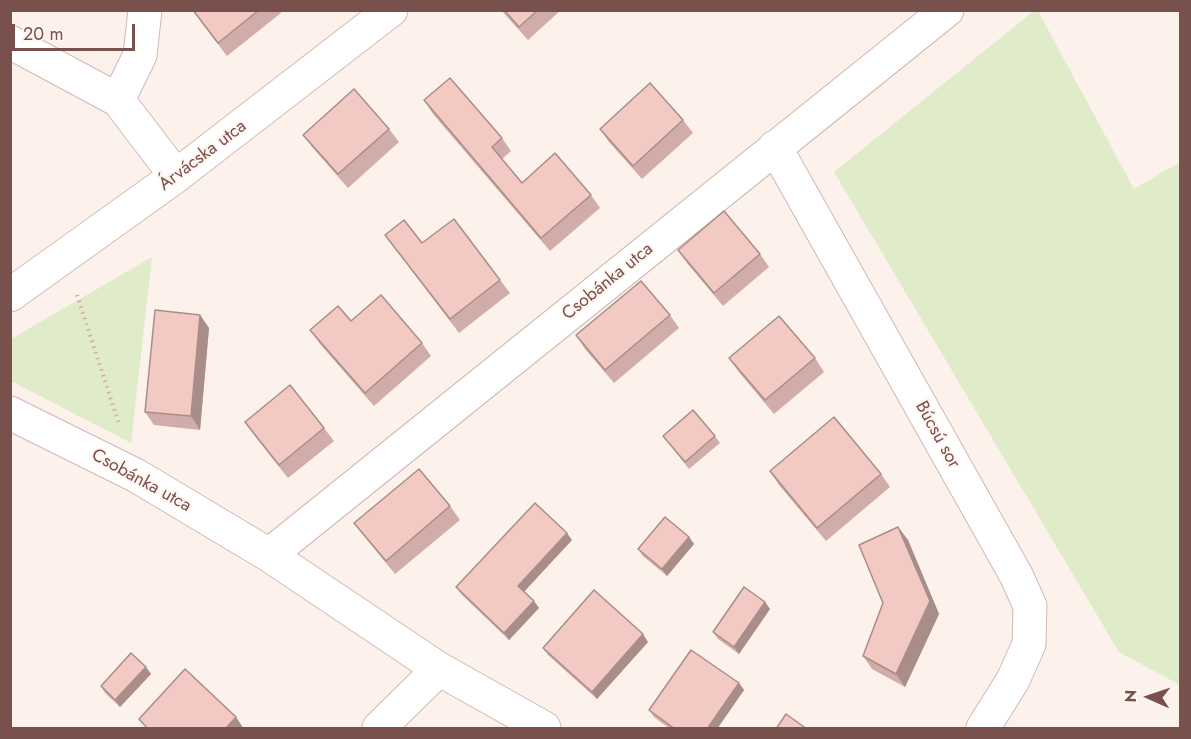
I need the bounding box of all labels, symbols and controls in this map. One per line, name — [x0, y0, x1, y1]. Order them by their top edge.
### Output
scale bar — [15, 12, 138, 50]
text: 20 m — [23, 21, 63, 47]
street label: Árvácska utca — [155, 116, 251, 196]
street label: Csobánka utca — [558, 239, 658, 325]
street label: Búcsú sor — [910, 398, 964, 472]
street label: Csobánka utca — [87, 445, 195, 517]
north arrow — [1119, 667, 1179, 727]
text: N — [1119, 689, 1142, 703]

